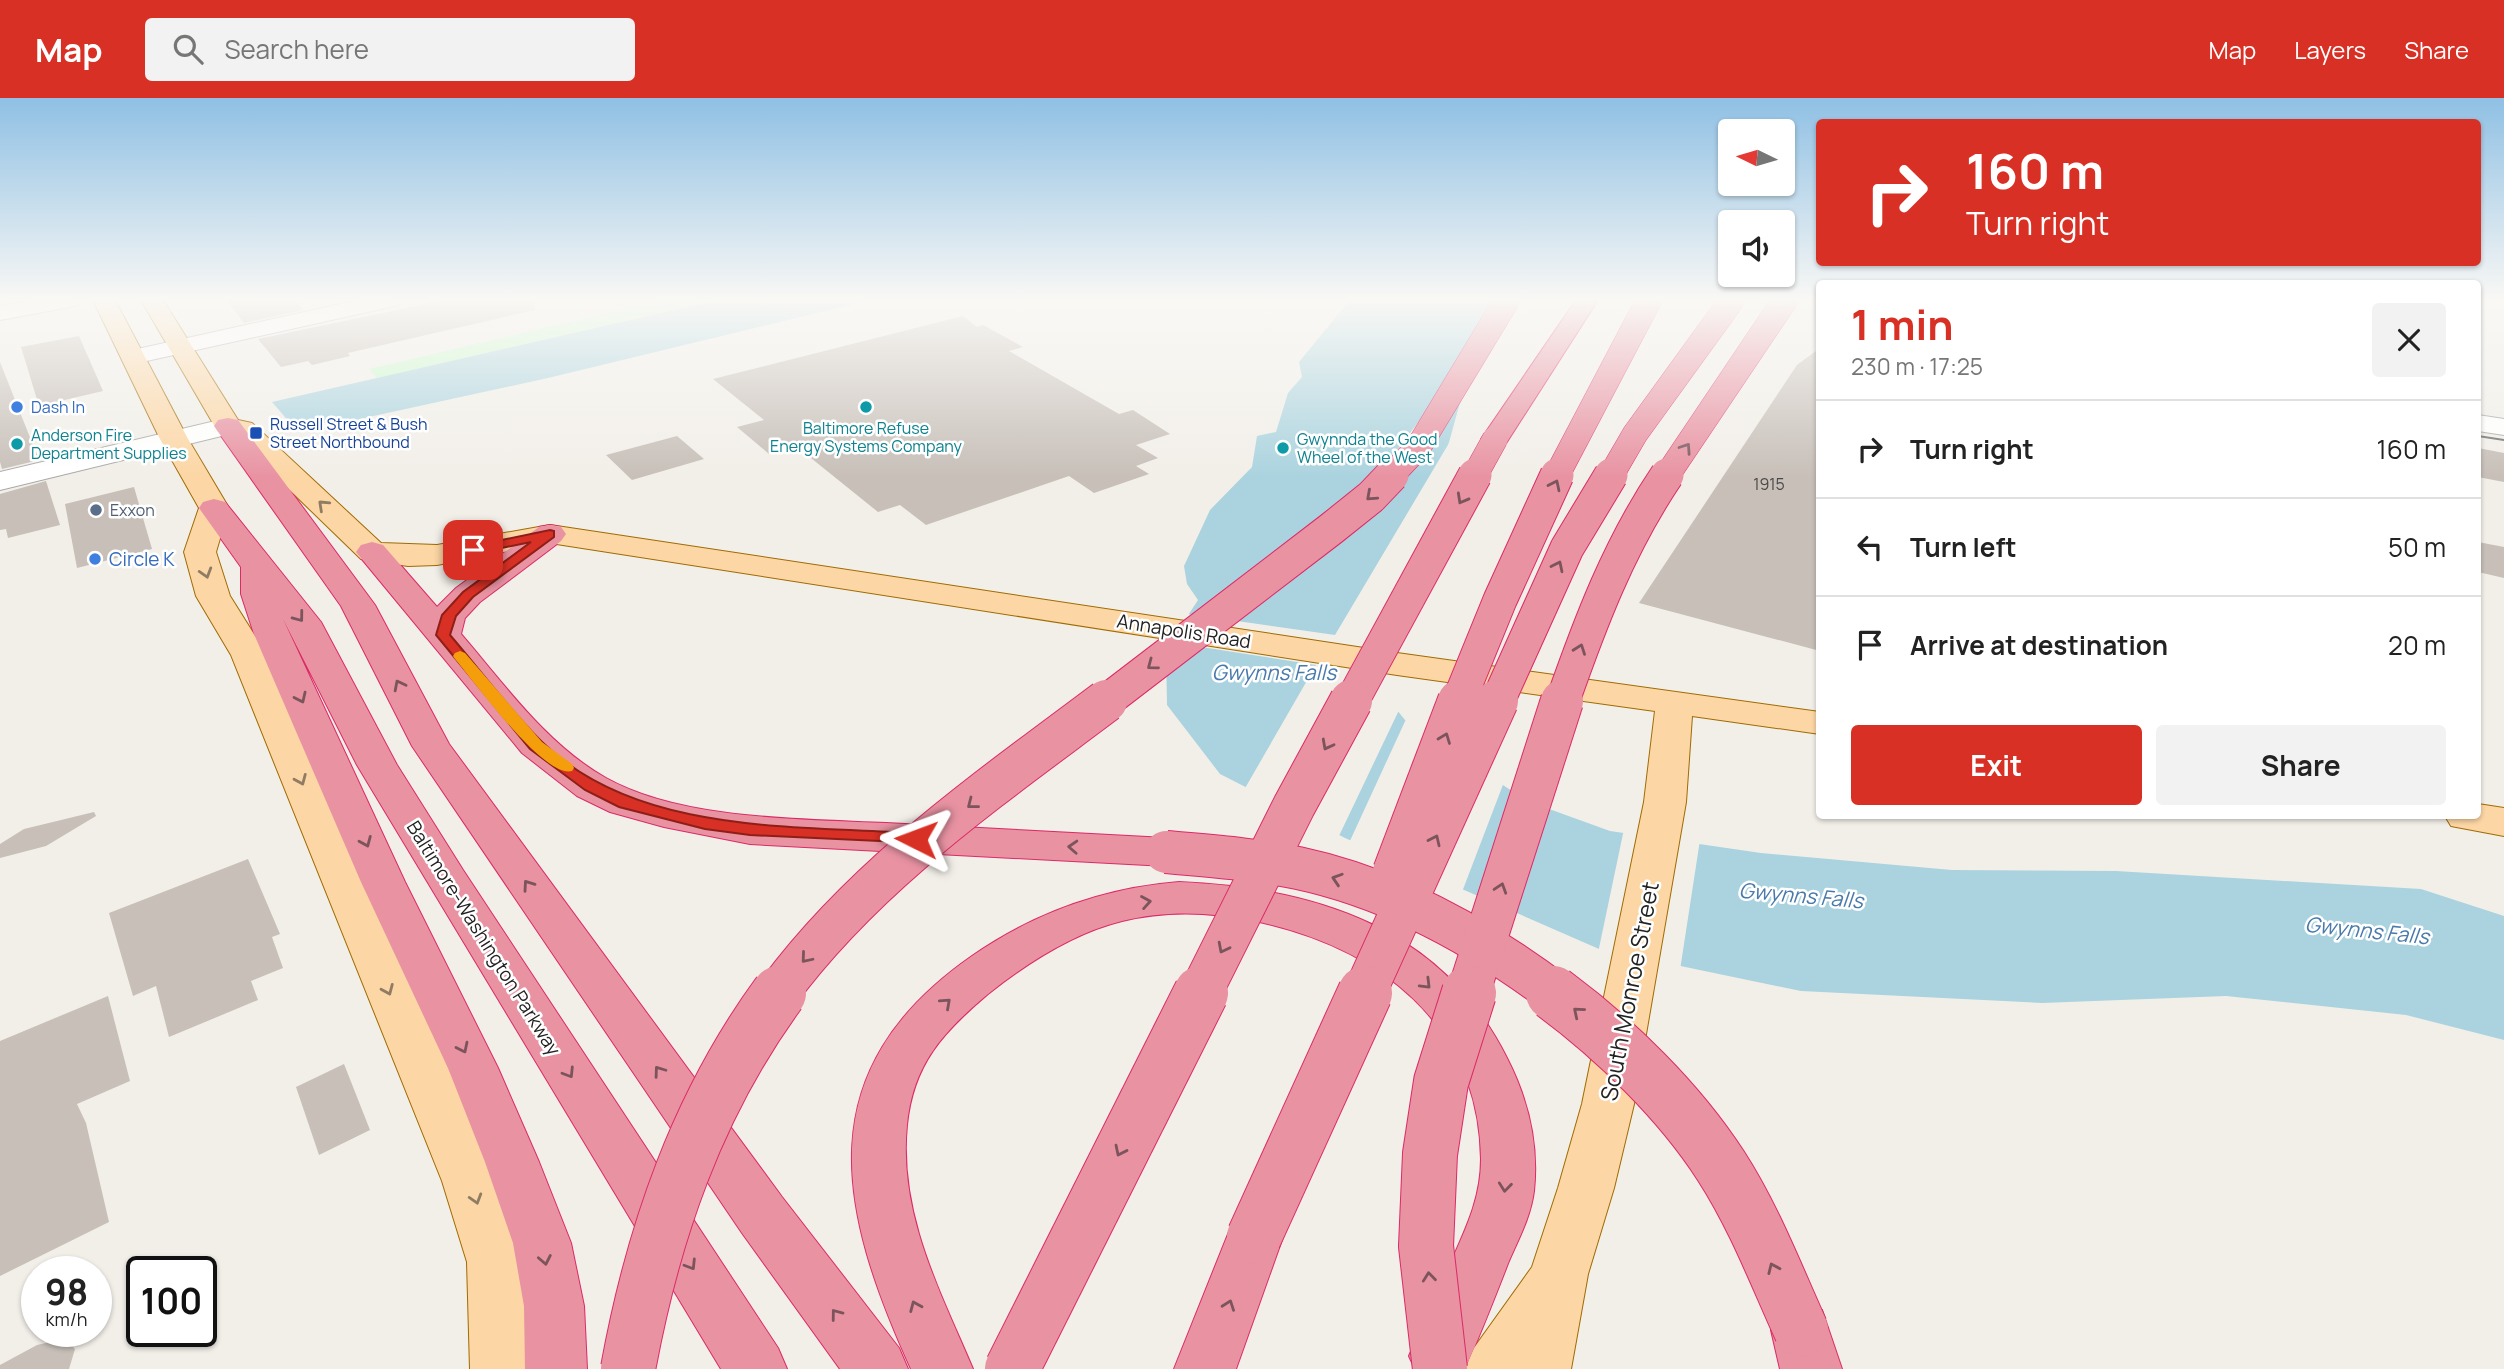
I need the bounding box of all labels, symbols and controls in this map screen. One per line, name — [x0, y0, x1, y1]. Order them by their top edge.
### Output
search box — [145, 18, 635, 81]
text: Map — [35, 27, 103, 72]
icon: search — [169, 30, 207, 68]
text: Search here — [225, 31, 369, 67]
text: Map — [2209, 33, 2256, 66]
text: Layers — [2294, 33, 2366, 66]
text: Share — [2404, 33, 2469, 66]
north arrow — [1718, 119, 1796, 196]
map controls — [1718, 119, 1795, 287]
text: 160 m — [1966, 137, 2104, 204]
icon: right — [1851, 147, 1942, 238]
text: Turn right — [1966, 201, 2109, 245]
button: sound — [1718, 210, 1795, 287]
text: 1 min — [1851, 295, 1954, 353]
button: close — [2372, 303, 2446, 377]
text: 230 m · 17:25 — [1851, 350, 1983, 382]
place label: Dash In — [31, 396, 85, 418]
marker: Dash In — [9, 399, 25, 415]
marker: Baltimore Refuse Energy Systems Company — [858, 399, 874, 415]
place label: Russell Street & Bush Street Northbound — [270, 413, 427, 453]
place label: Baltimore Refuse Energy Systems Company — [770, 417, 962, 457]
place label: Anderson Fire Department Supplies — [31, 424, 187, 464]
marker: Russell Street & Bush Street Northbound — [248, 425, 264, 441]
place label: Gwynnda the Good Wheel of the West — [1297, 428, 1438, 468]
icon: right — [1851, 430, 1889, 468]
text: Turn right — [1910, 431, 2034, 467]
text: 160 m — [2377, 431, 2446, 467]
marker: Anderson Fire Department Supplies — [9, 436, 25, 452]
marker: Gwynnda the Good Wheel of the West — [1275, 440, 1291, 456]
one-way arrow — [1677, 443, 1690, 456]
house number: 1915 — [1753, 473, 1785, 495]
one-way arrow — [1546, 480, 1560, 492]
one-way arrow — [1366, 488, 1379, 500]
one-way arrow — [1457, 491, 1470, 504]
place label: Exxon — [110, 499, 155, 521]
one-way arrow — [318, 501, 331, 514]
marker: Exxon — [88, 502, 104, 518]
pin — [443, 520, 503, 580]
icon: left — [1851, 528, 1889, 566]
text: Turn left — [1910, 529, 2017, 565]
text: 50 m — [2388, 529, 2446, 565]
icon: arrive — [454, 531, 492, 569]
place label: Circle K — [109, 546, 175, 572]
marker: Circle K — [87, 551, 103, 567]
one-way arrow — [1550, 561, 1564, 573]
one-way arrow — [198, 567, 213, 579]
street label: Annapolis Road — [1115, 608, 1253, 654]
one-way arrow — [291, 609, 304, 622]
icon: arrive — [1851, 626, 1889, 664]
text: Arrive at destination — [1910, 627, 2168, 663]
text: 20 m — [2388, 627, 2446, 663]
one-way arrow — [1572, 643, 1586, 655]
one-way arrow — [1148, 656, 1160, 669]
water label: Gwynns Falls — [1212, 658, 1338, 686]
one-way arrow — [394, 680, 408, 692]
one-way arrow — [293, 691, 307, 703]
button: Exit — [1851, 725, 2142, 805]
button: Share — [2156, 725, 2446, 805]
one-way arrow — [1437, 733, 1451, 745]
one-way arrow — [1322, 738, 1335, 751]
one-way arrow — [292, 773, 306, 785]
one-way arrow — [967, 795, 980, 808]
position arrow — [879, 802, 953, 876]
street label: Baltimore-Washington Parkway — [401, 816, 567, 1060]
one-way arrow — [358, 835, 372, 848]
one-way arrow — [1426, 835, 1440, 847]
one-way arrow — [1067, 840, 1078, 855]
one-way arrow — [1331, 873, 1343, 888]
water label: Gwynns Falls — [1738, 876, 1866, 915]
street label: South Monroe Street — [1592, 879, 1666, 1103]
one-way arrow — [524, 880, 536, 893]
one-way arrow — [1493, 882, 1507, 895]
one-way arrow — [1140, 895, 1152, 910]
water label: Gwynns Falls — [2304, 910, 2432, 951]
one-way arrow — [1217, 941, 1231, 953]
one-way arrow — [802, 950, 814, 963]
one-way arrow — [1417, 975, 1430, 988]
one-way arrow — [379, 983, 393, 995]
one-way arrow — [938, 999, 951, 1011]
one-way arrow — [1573, 1008, 1586, 1020]
one-way arrow — [455, 1041, 469, 1053]
one-way arrow — [561, 1065, 574, 1078]
one-way arrow — [655, 1066, 668, 1079]
one-way arrow — [1115, 1144, 1129, 1156]
one-way arrow — [1498, 1182, 1513, 1193]
one-way arrow — [468, 1193, 482, 1205]
one-way arrow — [537, 1254, 552, 1266]
speed limit sign: 100 — [126, 1256, 217, 1347]
one-way arrow — [683, 1257, 696, 1270]
one-way arrow — [1767, 1263, 1781, 1275]
text: 98 — [45, 1268, 88, 1316]
one-way arrow — [1422, 1271, 1437, 1282]
one-way arrow — [1220, 1299, 1234, 1311]
one-way arrow — [909, 1301, 923, 1314]
text: km/h — [46, 1307, 87, 1331]
one-way arrow — [832, 1309, 845, 1322]

